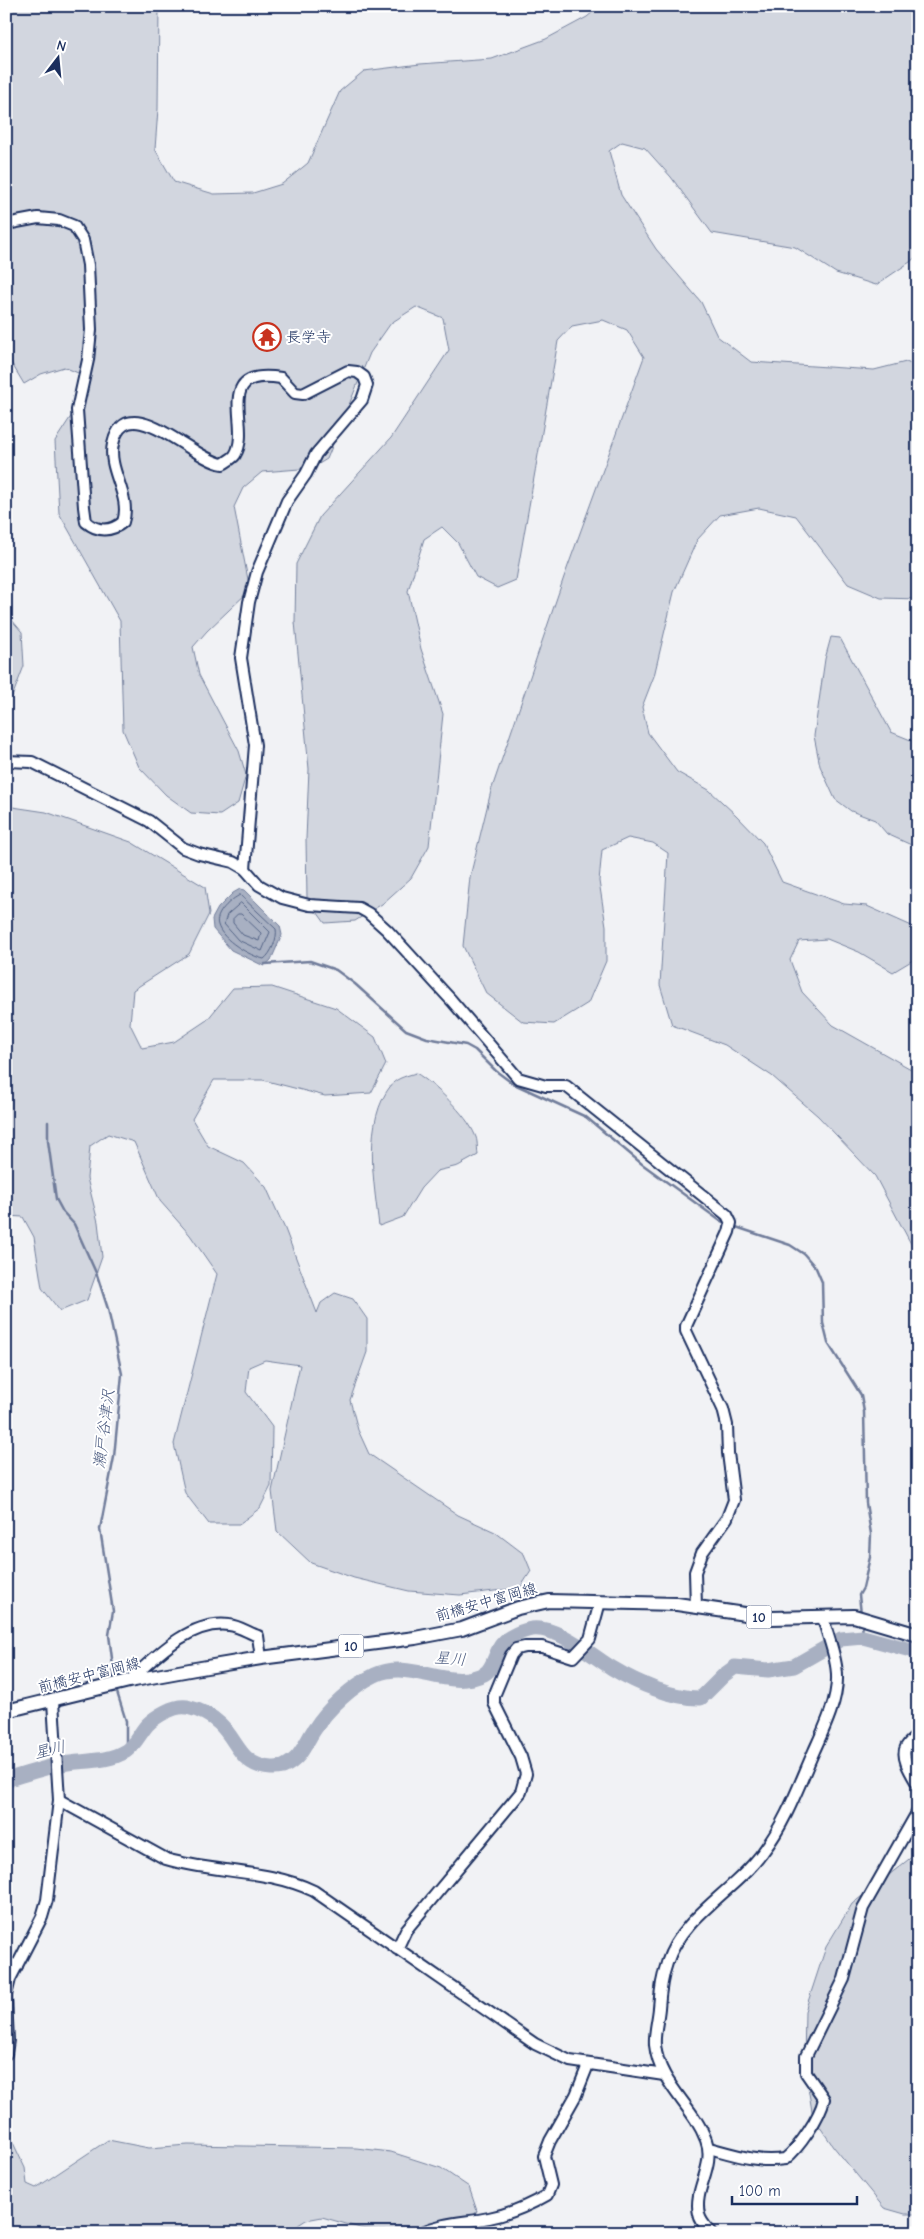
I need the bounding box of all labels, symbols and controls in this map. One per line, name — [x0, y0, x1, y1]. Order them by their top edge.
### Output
north arrow — [32, 32, 82, 82]
text: N — [55, 37, 68, 55]
temple icon: 長学寺 — [252, 322, 282, 352]
place label: 長学寺 — [286, 328, 331, 346]
water label: 瀬戸谷津沢 — [90, 1387, 118, 1470]
street label: 前橋安中富岡線 — [433, 1579, 539, 1625]
road number: 10 — [746, 1605, 772, 1628]
road number: 10 — [338, 1634, 364, 1658]
water label: 星川 — [433, 1649, 467, 1669]
street label: 前橋安中富岡線 — [36, 1654, 142, 1696]
water label: 星川 — [32, 1738, 68, 1762]
scale bar — [732, 2174, 856, 2206]
text: 100 m — [739, 2182, 781, 2200]

